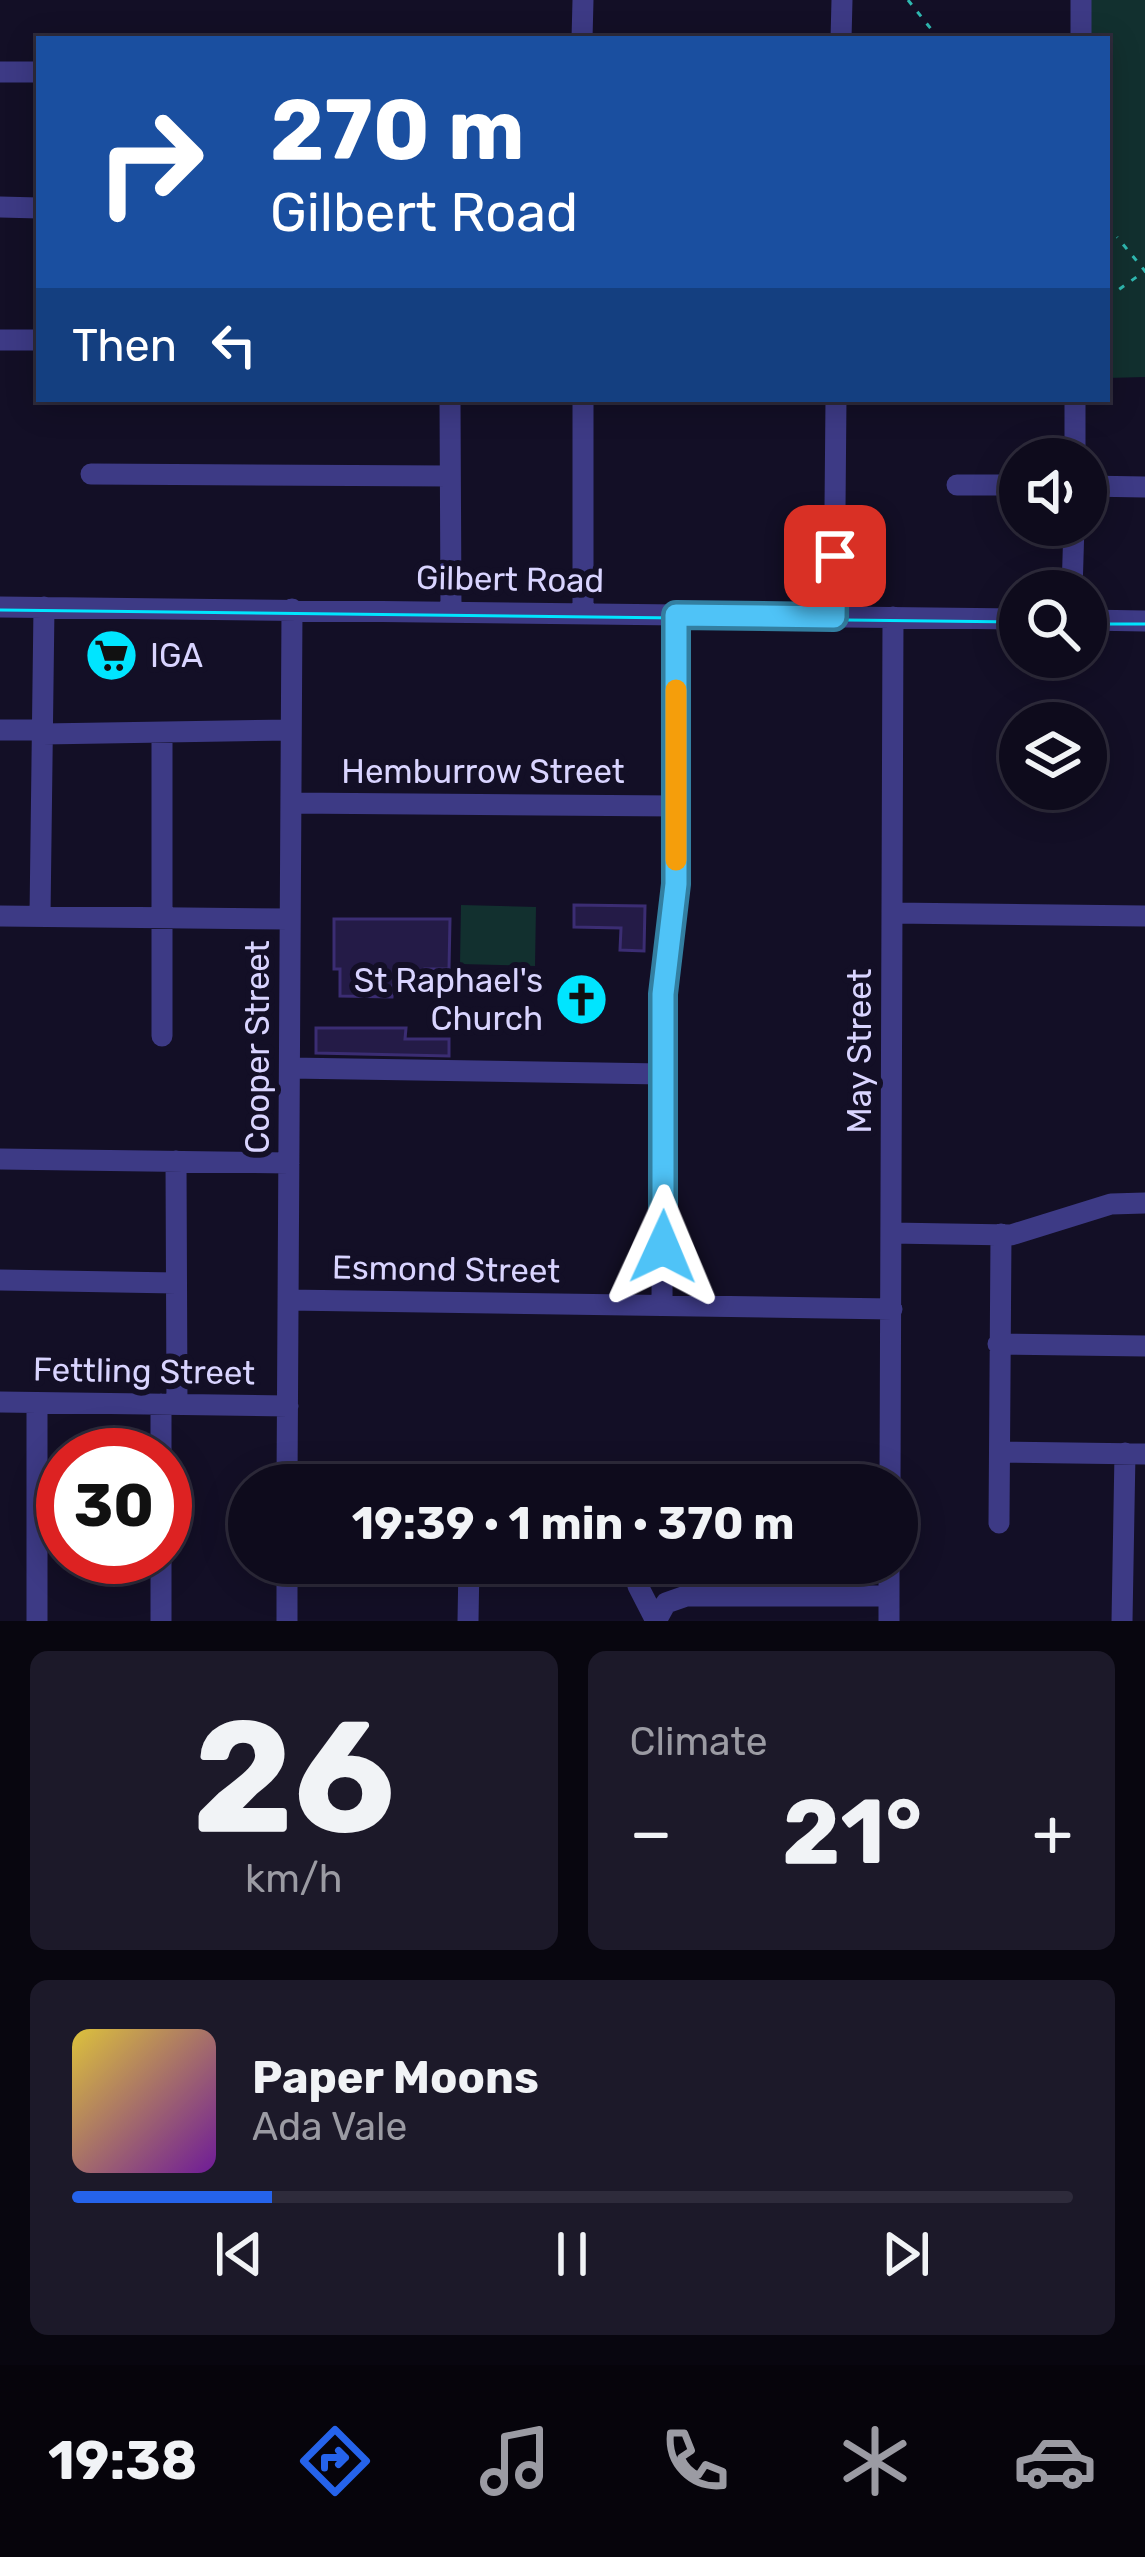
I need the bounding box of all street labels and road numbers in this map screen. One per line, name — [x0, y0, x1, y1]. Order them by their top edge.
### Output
street label: Gilbert Road — [416, 558, 604, 600]
street label: Hemburrow Street — [341, 752, 625, 791]
street label: Cooper Street — [238, 940, 277, 1154]
street label: May Street — [840, 968, 879, 1133]
street label: Esmond Street — [332, 1248, 561, 1290]
street label: Fettling Street — [33, 1350, 256, 1392]

